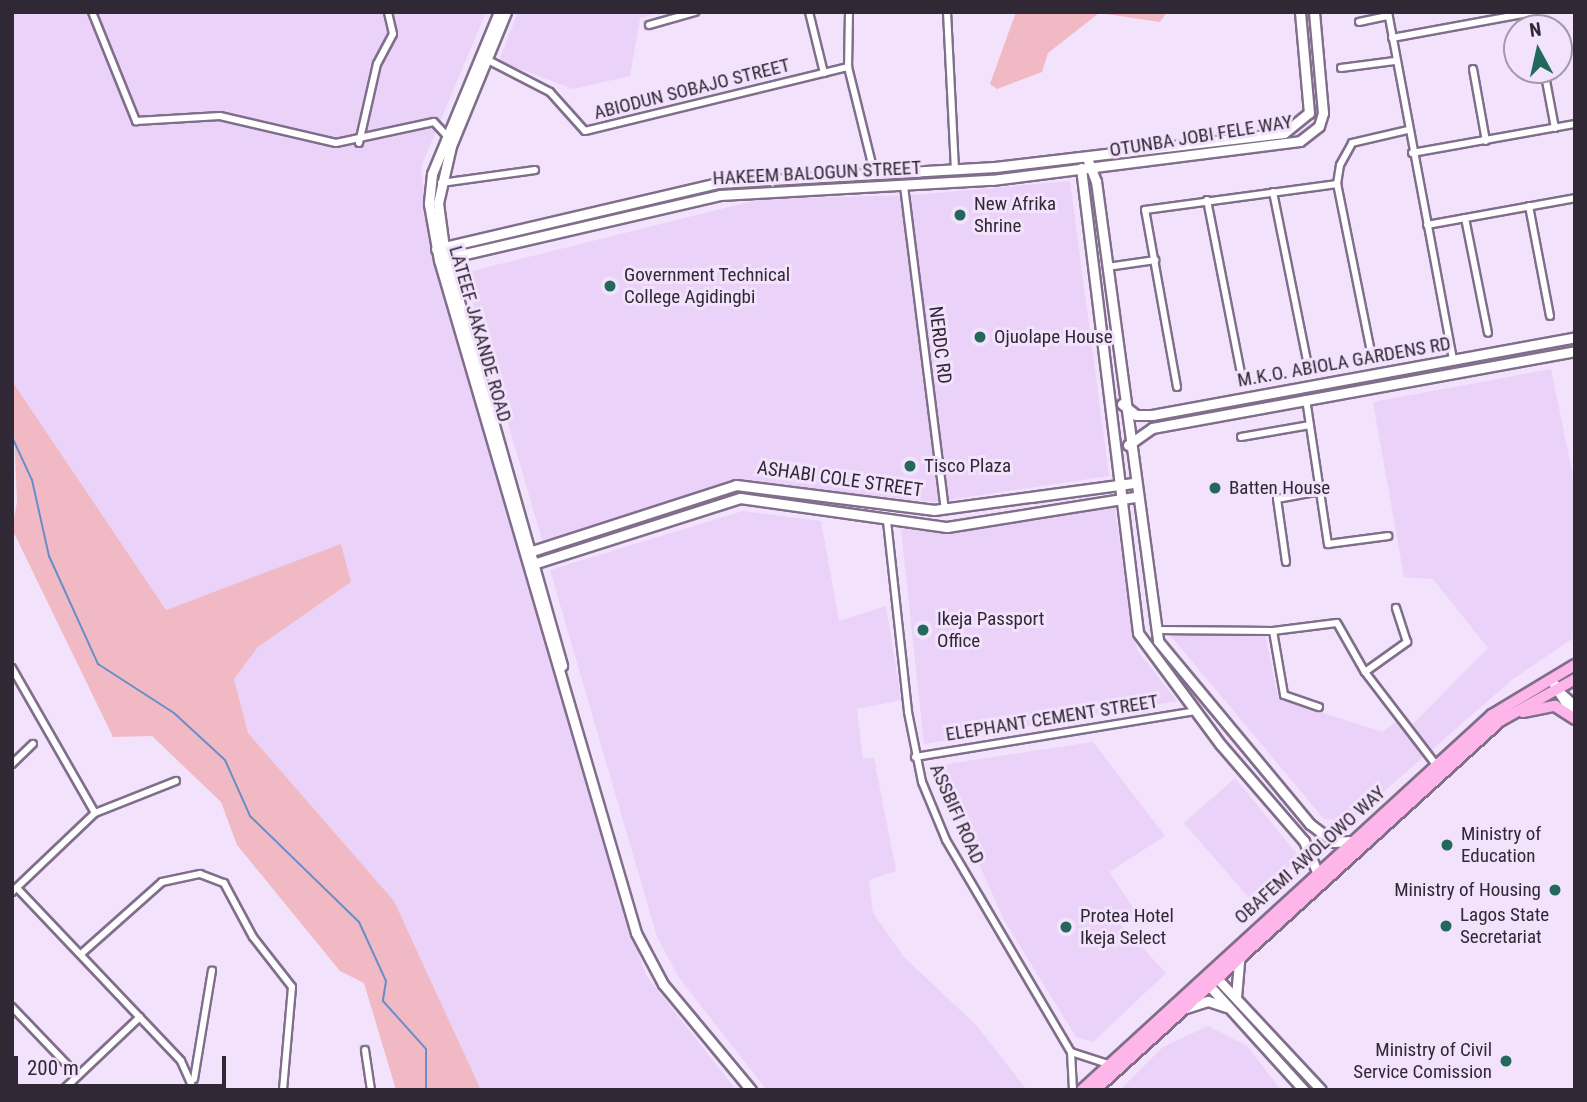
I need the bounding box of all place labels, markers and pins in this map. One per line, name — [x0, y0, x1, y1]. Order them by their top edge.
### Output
place label: New Afrika Shrine — [974, 193, 1056, 237]
marker: New Afrika Shrine — [952, 207, 968, 223]
place label: Government Technical College Agidingbi — [624, 264, 791, 308]
marker: Government Technical College Agidingbi — [602, 278, 618, 294]
place label: Ojuolape House — [994, 326, 1113, 348]
marker: Ojuolape House — [972, 329, 988, 345]
place label: Tisco Plaza — [924, 455, 1011, 477]
marker: Tisco Plaza — [902, 458, 918, 474]
place label: Batten House — [1229, 477, 1330, 499]
marker: Batten House — [1207, 480, 1223, 496]
place label: Ikeja Passport Office — [937, 608, 1044, 652]
marker: Ikeja Passport Office — [915, 622, 931, 638]
place label: Ministry of Education — [1461, 823, 1541, 867]
marker: Ministry of Education — [1439, 837, 1455, 853]
place label: Ministry of Housing — [1394, 879, 1541, 901]
marker: Ministry of Housing — [1547, 882, 1563, 898]
place label: Lagos State Secretariat — [1460, 904, 1549, 948]
place label: Protea Hotel Ikeja Select — [1080, 905, 1174, 949]
marker: Lagos State Secretariat — [1438, 918, 1454, 934]
marker: Protea Hotel Ikeja Select — [1058, 919, 1074, 935]
place label: Ministry of Civil Service Comission — [1353, 1039, 1492, 1083]
marker: Ministry of Civil Service Comission — [1498, 1053, 1514, 1069]

